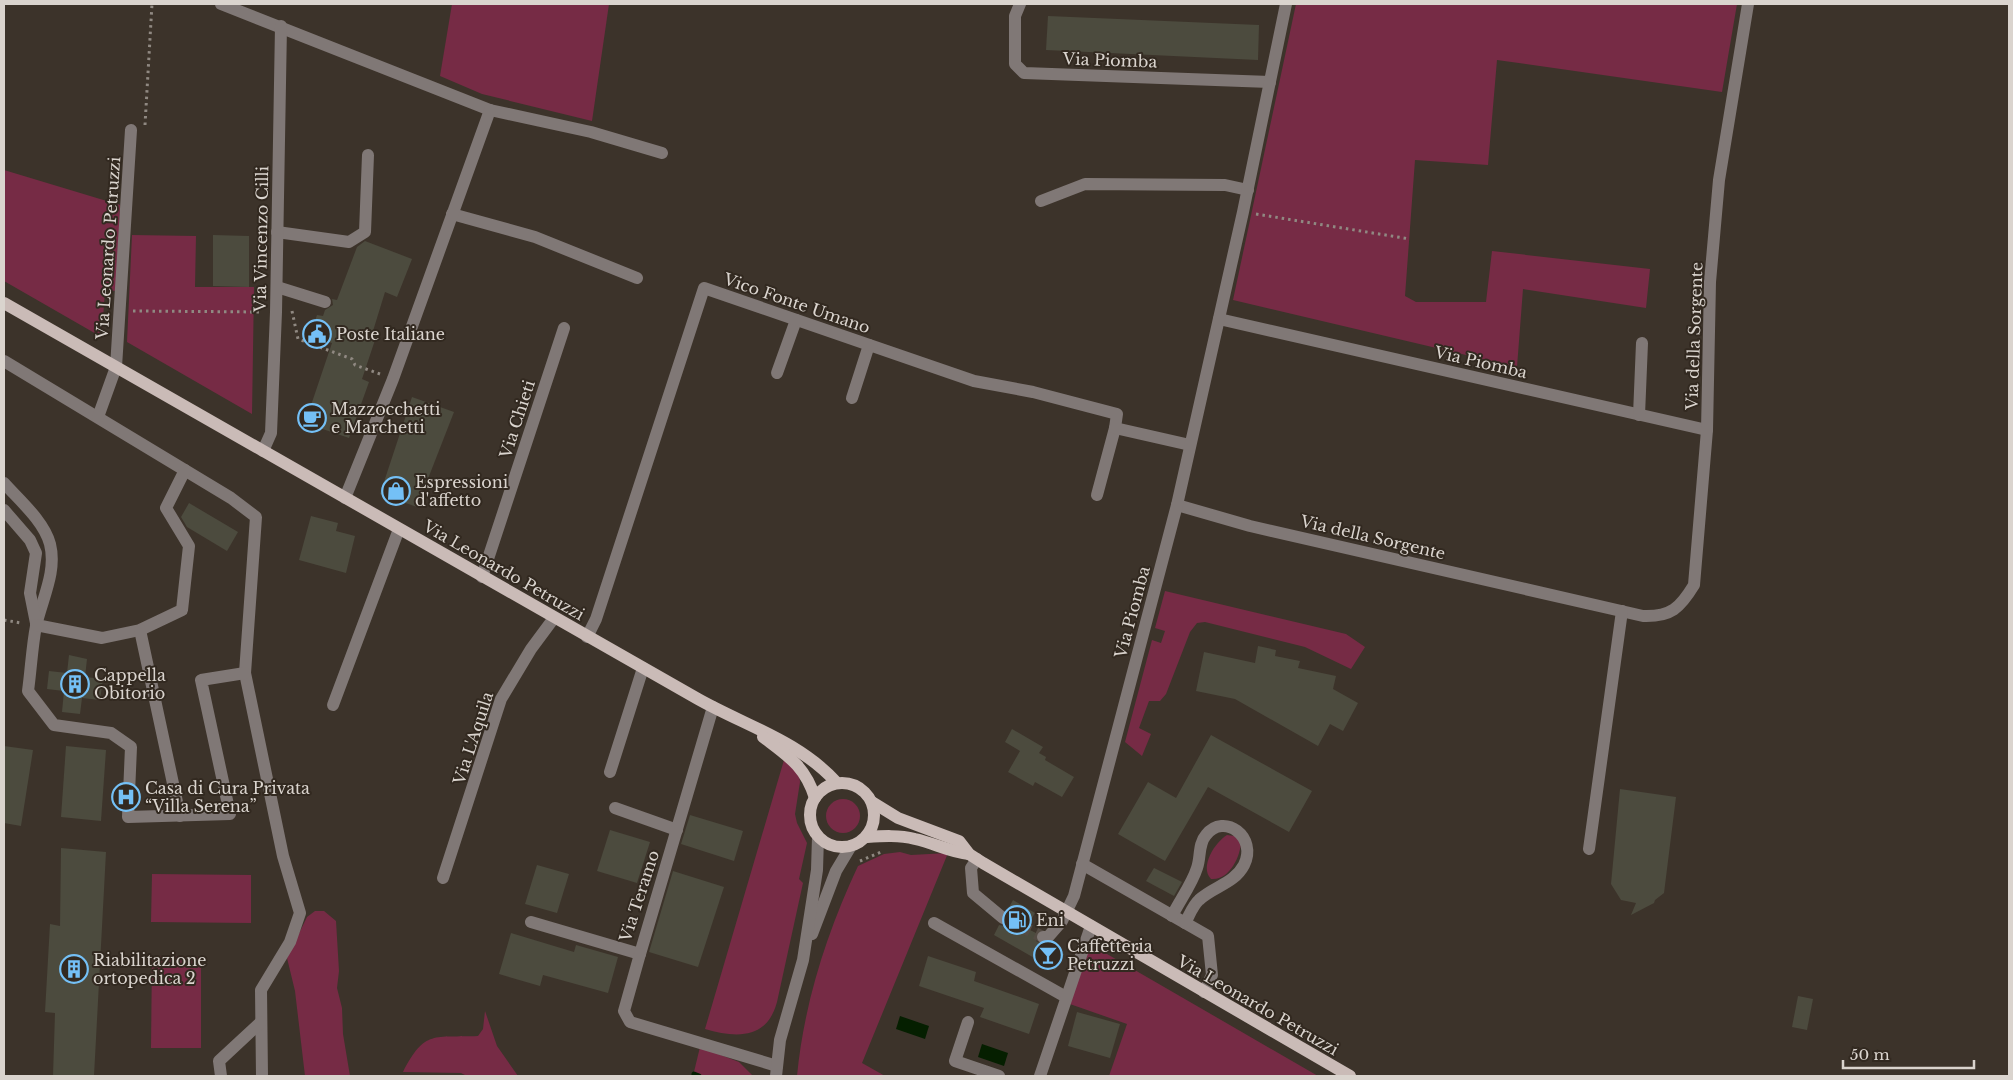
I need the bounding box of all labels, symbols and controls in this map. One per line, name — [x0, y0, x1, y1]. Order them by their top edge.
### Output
street label: Via Piomba — [1061, 48, 1158, 72]
street label: Via Leonardo Petruzzi — [92, 155, 124, 341]
street label: Via Vincenzo Cilli — [250, 165, 272, 313]
street label: Via della Sorgente — [1681, 262, 1707, 411]
street label: Vico Fonte Umano — [720, 268, 873, 337]
public building icon: Poste Italiane — [302, 319, 332, 349]
place label: Poste Italiane — [336, 324, 445, 344]
street label: Via Piomba — [1432, 341, 1529, 382]
street label: Via Chieti — [495, 377, 539, 462]
place label: Mazzocchetti e Marchetti — [331, 399, 441, 437]
cafe icon: Mazzocchetti e Marchetti — [297, 403, 327, 433]
place label: Espressioni d'affetto — [415, 472, 509, 510]
shop icon: Espressioni d'affetto — [381, 476, 411, 506]
street label: Via della Sorgente — [1298, 510, 1447, 563]
street label: Via Leonardo Petruzzi — [419, 515, 589, 625]
street label: Via Piomba — [1110, 564, 1154, 661]
place label: Cappella Obitorio — [94, 665, 166, 703]
building icon: Cappella Obitorio — [60, 669, 90, 699]
street label: Via L'Aquila — [448, 689, 497, 788]
place label: Casa di Cura Privata “Villa Serena” — [145, 778, 310, 816]
hospital icon: Casa di Cura Privata “Villa Serena” — [111, 782, 141, 812]
street label: Via Teramo — [614, 848, 663, 945]
fuel station icon: Eni — [1002, 905, 1032, 935]
place label: Eni — [1036, 910, 1065, 930]
place label: Caffetteria Petruzzi — [1067, 936, 1153, 974]
bar icon: Caffetteria Petruzzi — [1033, 940, 1063, 970]
place label: Riabilitazione ortopedica 2 — [93, 950, 206, 988]
street label: Via Leonardo Petruzzi — [1173, 950, 1343, 1060]
building icon: Riabilitazione ortopedica 2 — [59, 954, 89, 984]
scale bar — [1843, 1038, 1974, 1070]
text: 50 m — [1850, 1045, 1890, 1064]

